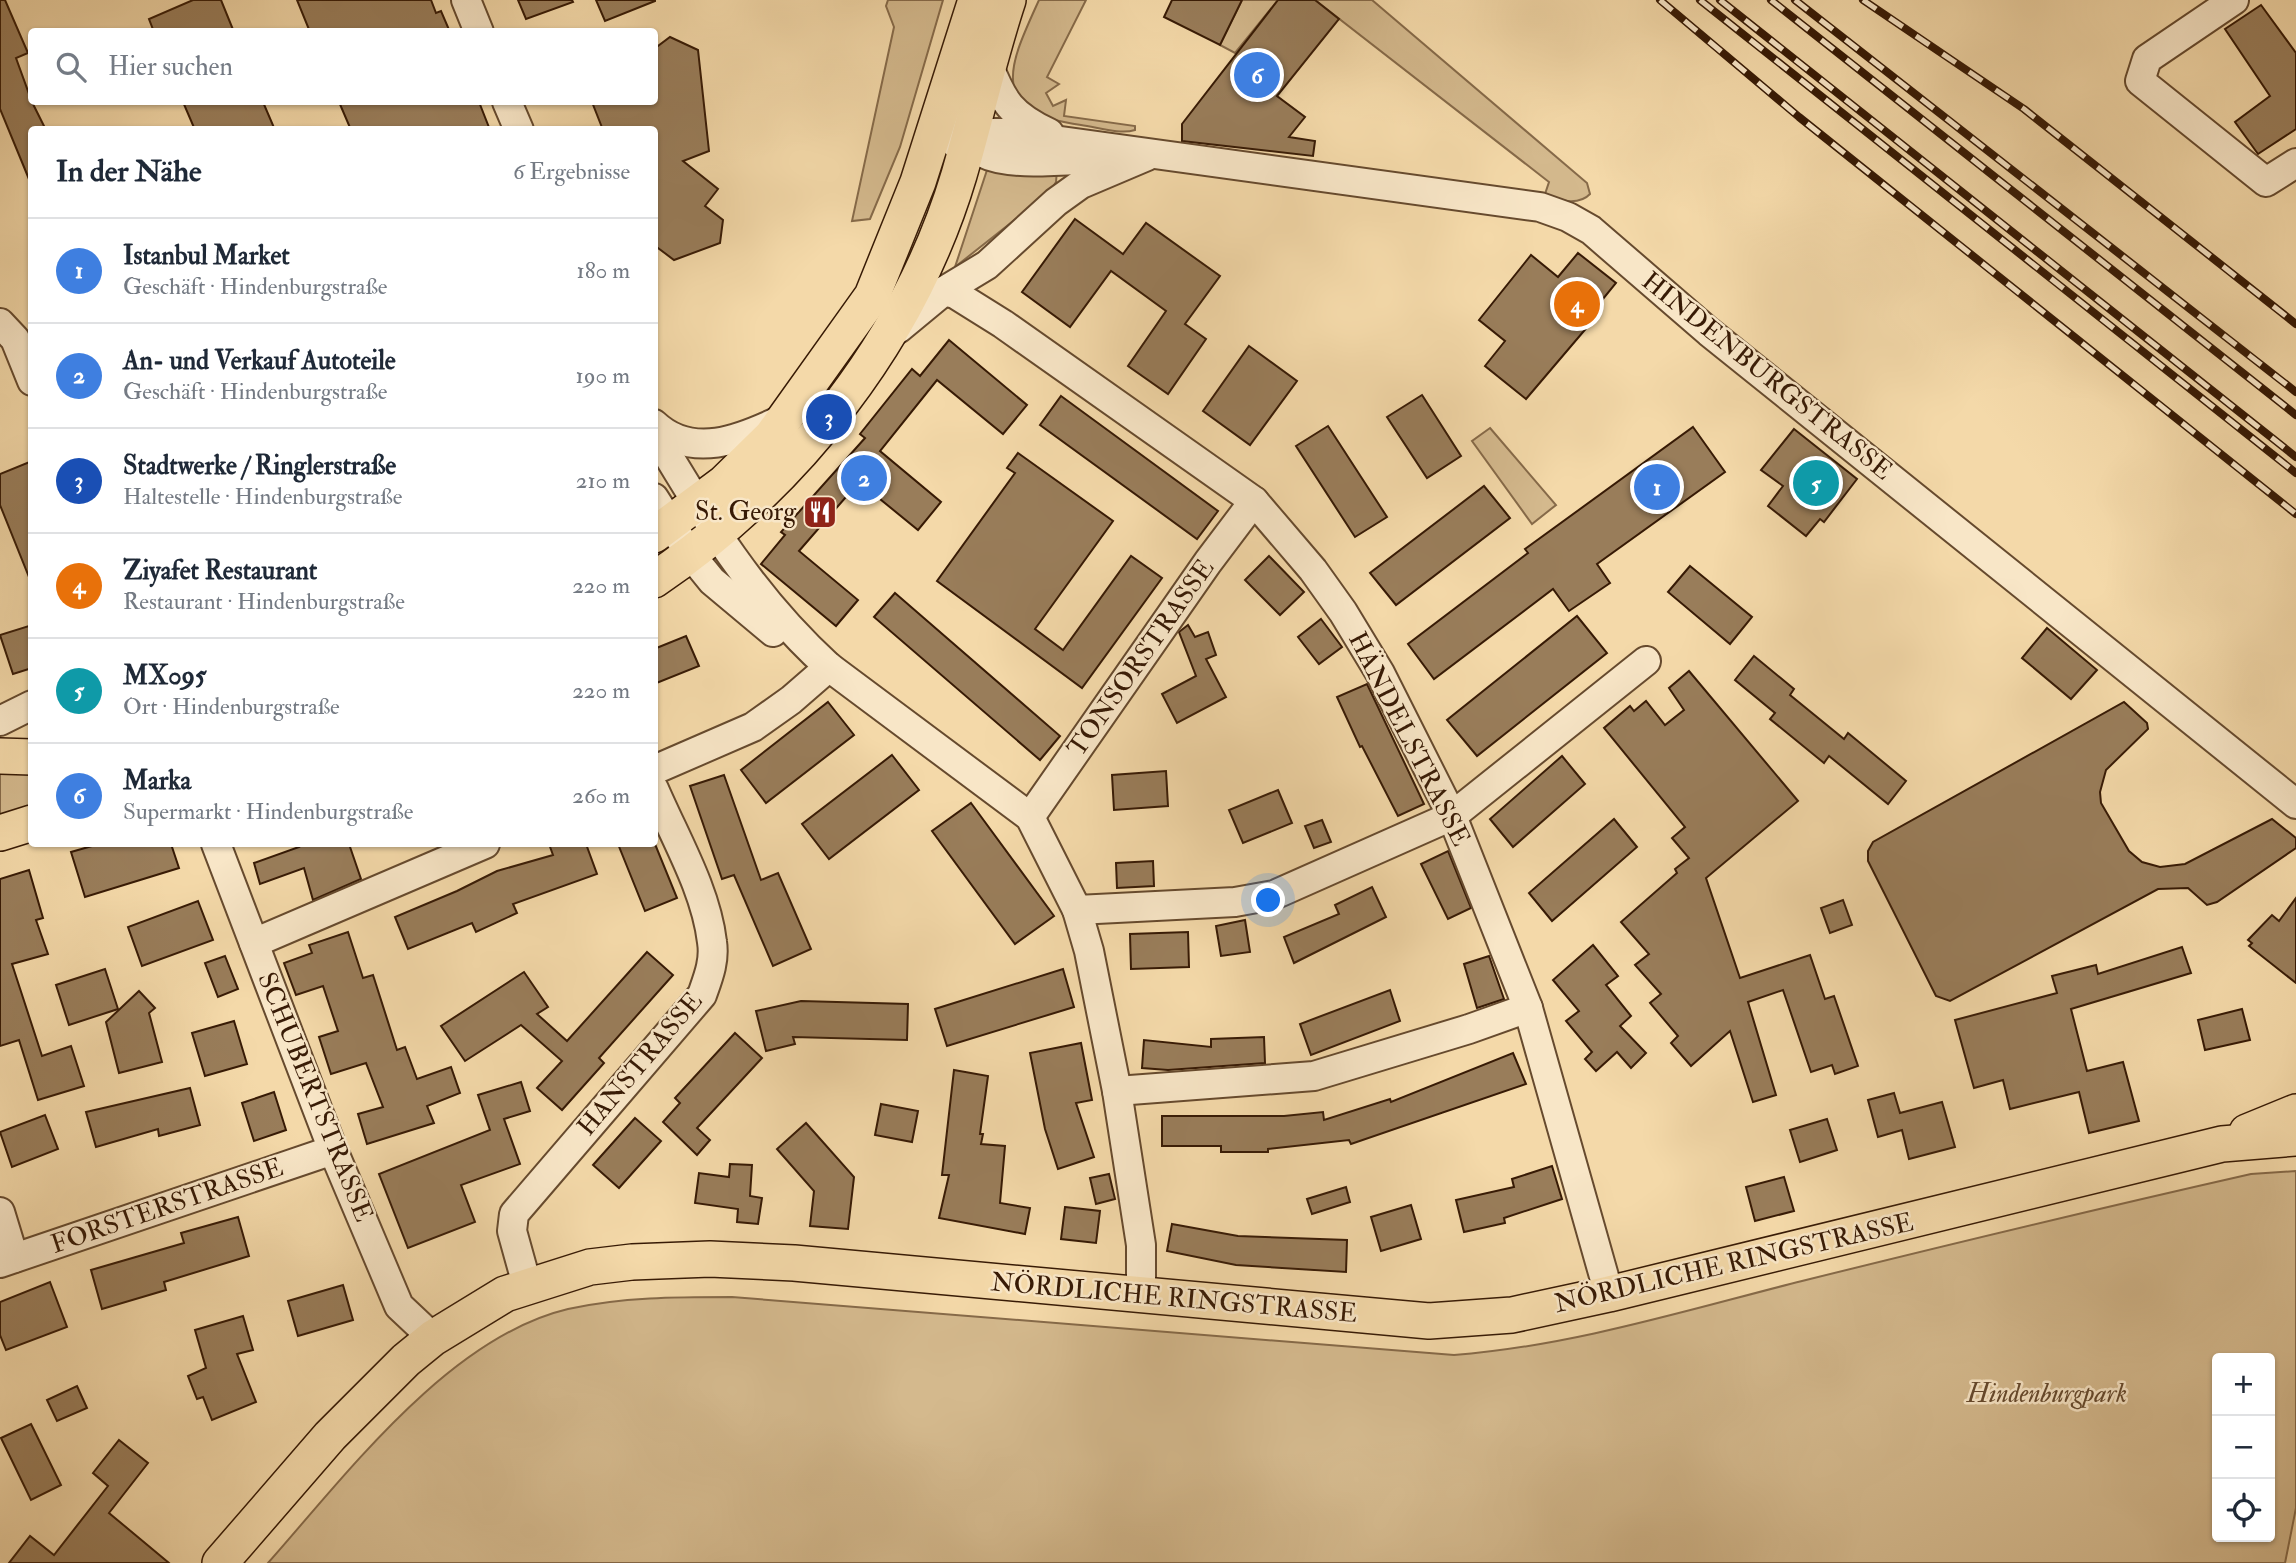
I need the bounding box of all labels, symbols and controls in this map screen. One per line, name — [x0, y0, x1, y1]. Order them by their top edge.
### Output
search box — [28, 28, 658, 105]
icon: search — [52, 48, 90, 86]
pin: 6 — [1234, 49, 1280, 101]
text: Hier suchen — [108, 51, 233, 83]
text: In der Nähe — [56, 153, 201, 190]
text: 6 Ergebnisse — [513, 157, 630, 186]
text: Istanbul Market — [123, 240, 290, 272]
text: 1 — [75, 256, 83, 285]
text: 180 m — [577, 256, 630, 285]
street label: HINDENBURGSTRASSE — [1635, 265, 1899, 487]
text: Geschäft · Hindenburgstraße — [123, 272, 387, 301]
pin: 4 — [1554, 278, 1600, 330]
text: An- und Verkauf Autoteile — [123, 345, 396, 377]
text: 2 — [73, 361, 85, 390]
text: 190 m — [576, 361, 630, 390]
text: Geschäft · Hindenburgstraße — [123, 377, 387, 406]
pin: 3 — [806, 391, 852, 443]
text: Stadtwerke / Ringlerstraße — [123, 450, 396, 482]
pin: 2 — [841, 452, 887, 504]
pin: 5 — [1793, 457, 1839, 509]
pin: 1 — [1634, 461, 1680, 513]
text: 3 — [75, 466, 83, 495]
text: 210 m — [576, 466, 630, 495]
text: Haltestelle · Hindenburgstraße — [123, 482, 402, 511]
restaurant icon: St. Georg — [801, 493, 839, 531]
place label: St. Georg — [695, 496, 797, 528]
street label: TONSORSTRASSE — [1061, 553, 1221, 763]
text: Ziyafet Restaurant — [123, 555, 317, 587]
text: 4 — [73, 571, 85, 600]
text: 220 m — [572, 571, 630, 600]
text: Restaurant · Hindenburgstraße — [123, 587, 405, 616]
street label: HÄNDELSTRASSE — [1341, 626, 1478, 851]
text: MX095 — [123, 660, 206, 692]
text: 5 — [74, 676, 84, 705]
text: 220 m — [572, 676, 630, 705]
text: Ort · Hindenburgstraße — [123, 692, 340, 721]
text: Marka — [123, 765, 191, 797]
text: 6 — [73, 781, 85, 810]
text: 260 m — [572, 781, 630, 810]
text: Supermarkt · Hindenburgstraße — [123, 797, 413, 826]
your location — [1251, 883, 1285, 917]
street label: SCHUBERTSTRASSE — [250, 968, 380, 1226]
street label: HANSTRASSE — [571, 986, 709, 1142]
street label: FORSTERSTRASSE — [47, 1151, 287, 1261]
street label: NÖRDLICHE RINGSTRASSE — [1551, 1205, 1917, 1320]
street label: NÖRDLICHE RINGSTRASSE — [990, 1265, 1359, 1330]
map controls — [2212, 1353, 2275, 1542]
button: + — [2212, 1353, 2275, 1416]
park label: Hindenburgpark — [1966, 1378, 2127, 1410]
button: − — [2212, 1416, 2275, 1479]
button: locate — [2212, 1479, 2275, 1542]

